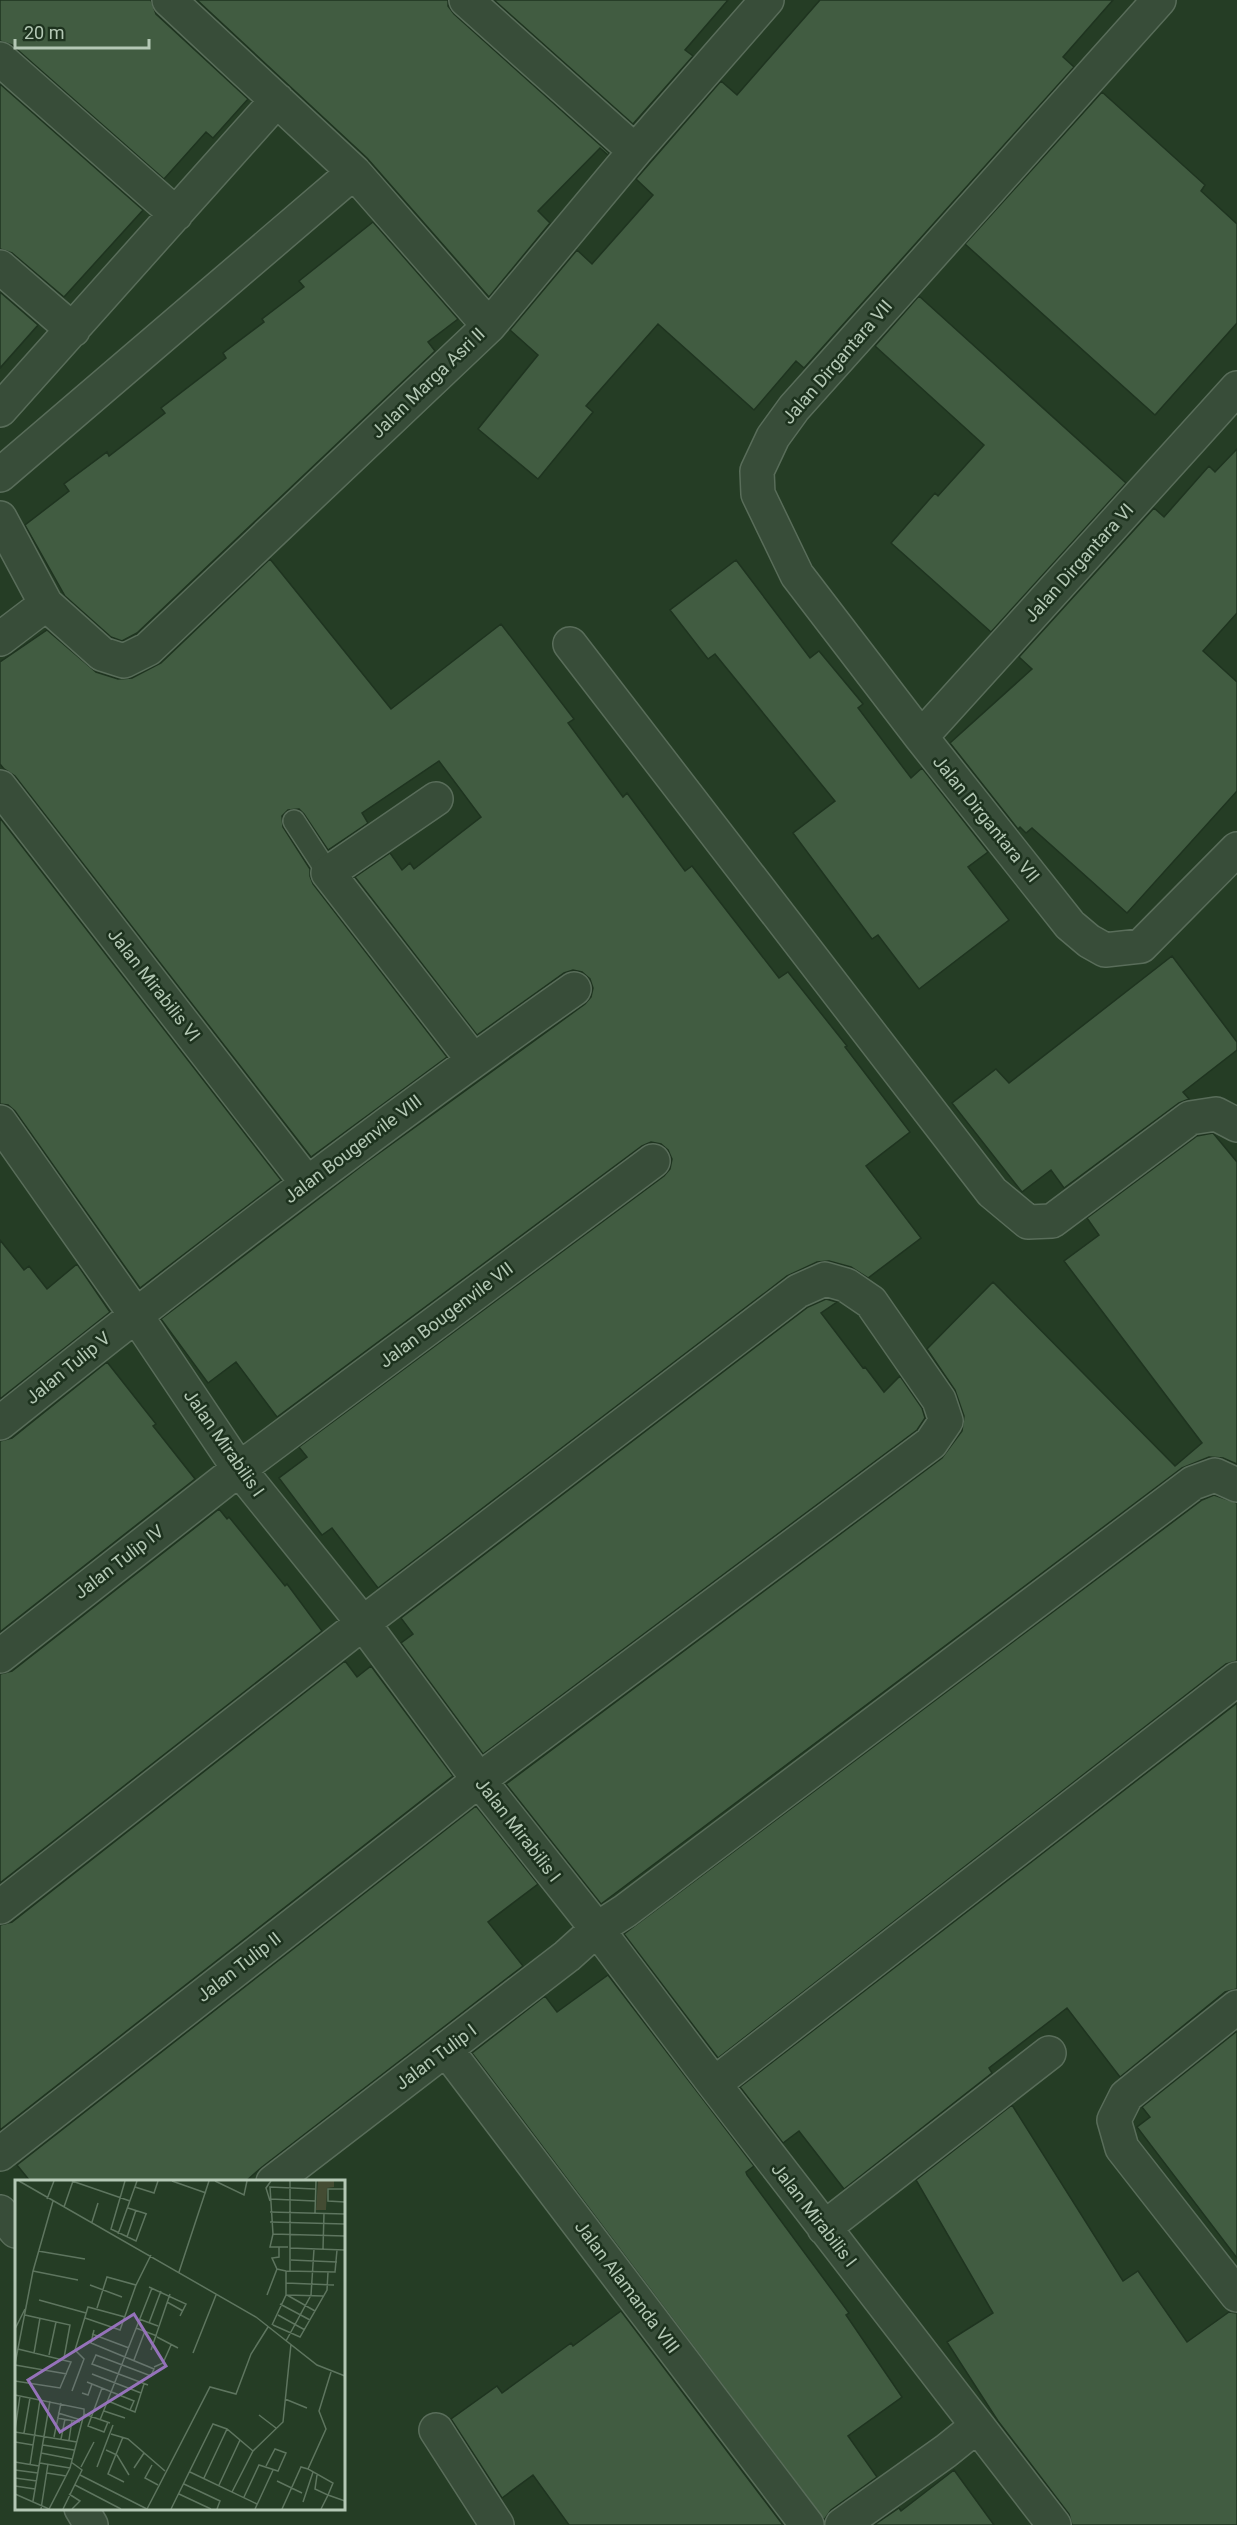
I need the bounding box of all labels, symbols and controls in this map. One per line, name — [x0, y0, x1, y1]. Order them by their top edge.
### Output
scale bar — [15, 12, 148, 50]
text: 20 m — [24, 22, 64, 43]
street label: Jalan Dirgantara VII — [777, 295, 896, 428]
street label: Jalan Marga Asri II — [366, 323, 489, 442]
street label: Jalan Dirgantara VI — [1020, 499, 1137, 626]
street label: Jalan Dirgantara VII — [929, 751, 1044, 886]
street label: Jalan Mirabilis VI — [104, 924, 205, 1045]
street label: Jalan Bougenvile VIII — [280, 1090, 426, 1207]
street label: Jalan Bougenvile VII — [375, 1257, 517, 1372]
street label: Jalan Tulip V — [21, 1327, 115, 1408]
street label: Jalan Mirabilis I — [180, 1385, 269, 1500]
street label: Jalan Tulip IV — [70, 1520, 168, 1603]
street label: Jalan Mirabilis I — [471, 1774, 565, 1886]
street label: Jalan Tulip II — [192, 1927, 285, 2006]
street label: Jalan Tulip I — [391, 2019, 480, 2094]
street label: Jalan Mirabilis I — [767, 2159, 861, 2271]
inset map — [15, 2180, 345, 2510]
street label: Jalan Alamanda VIII — [571, 2216, 684, 2357]

